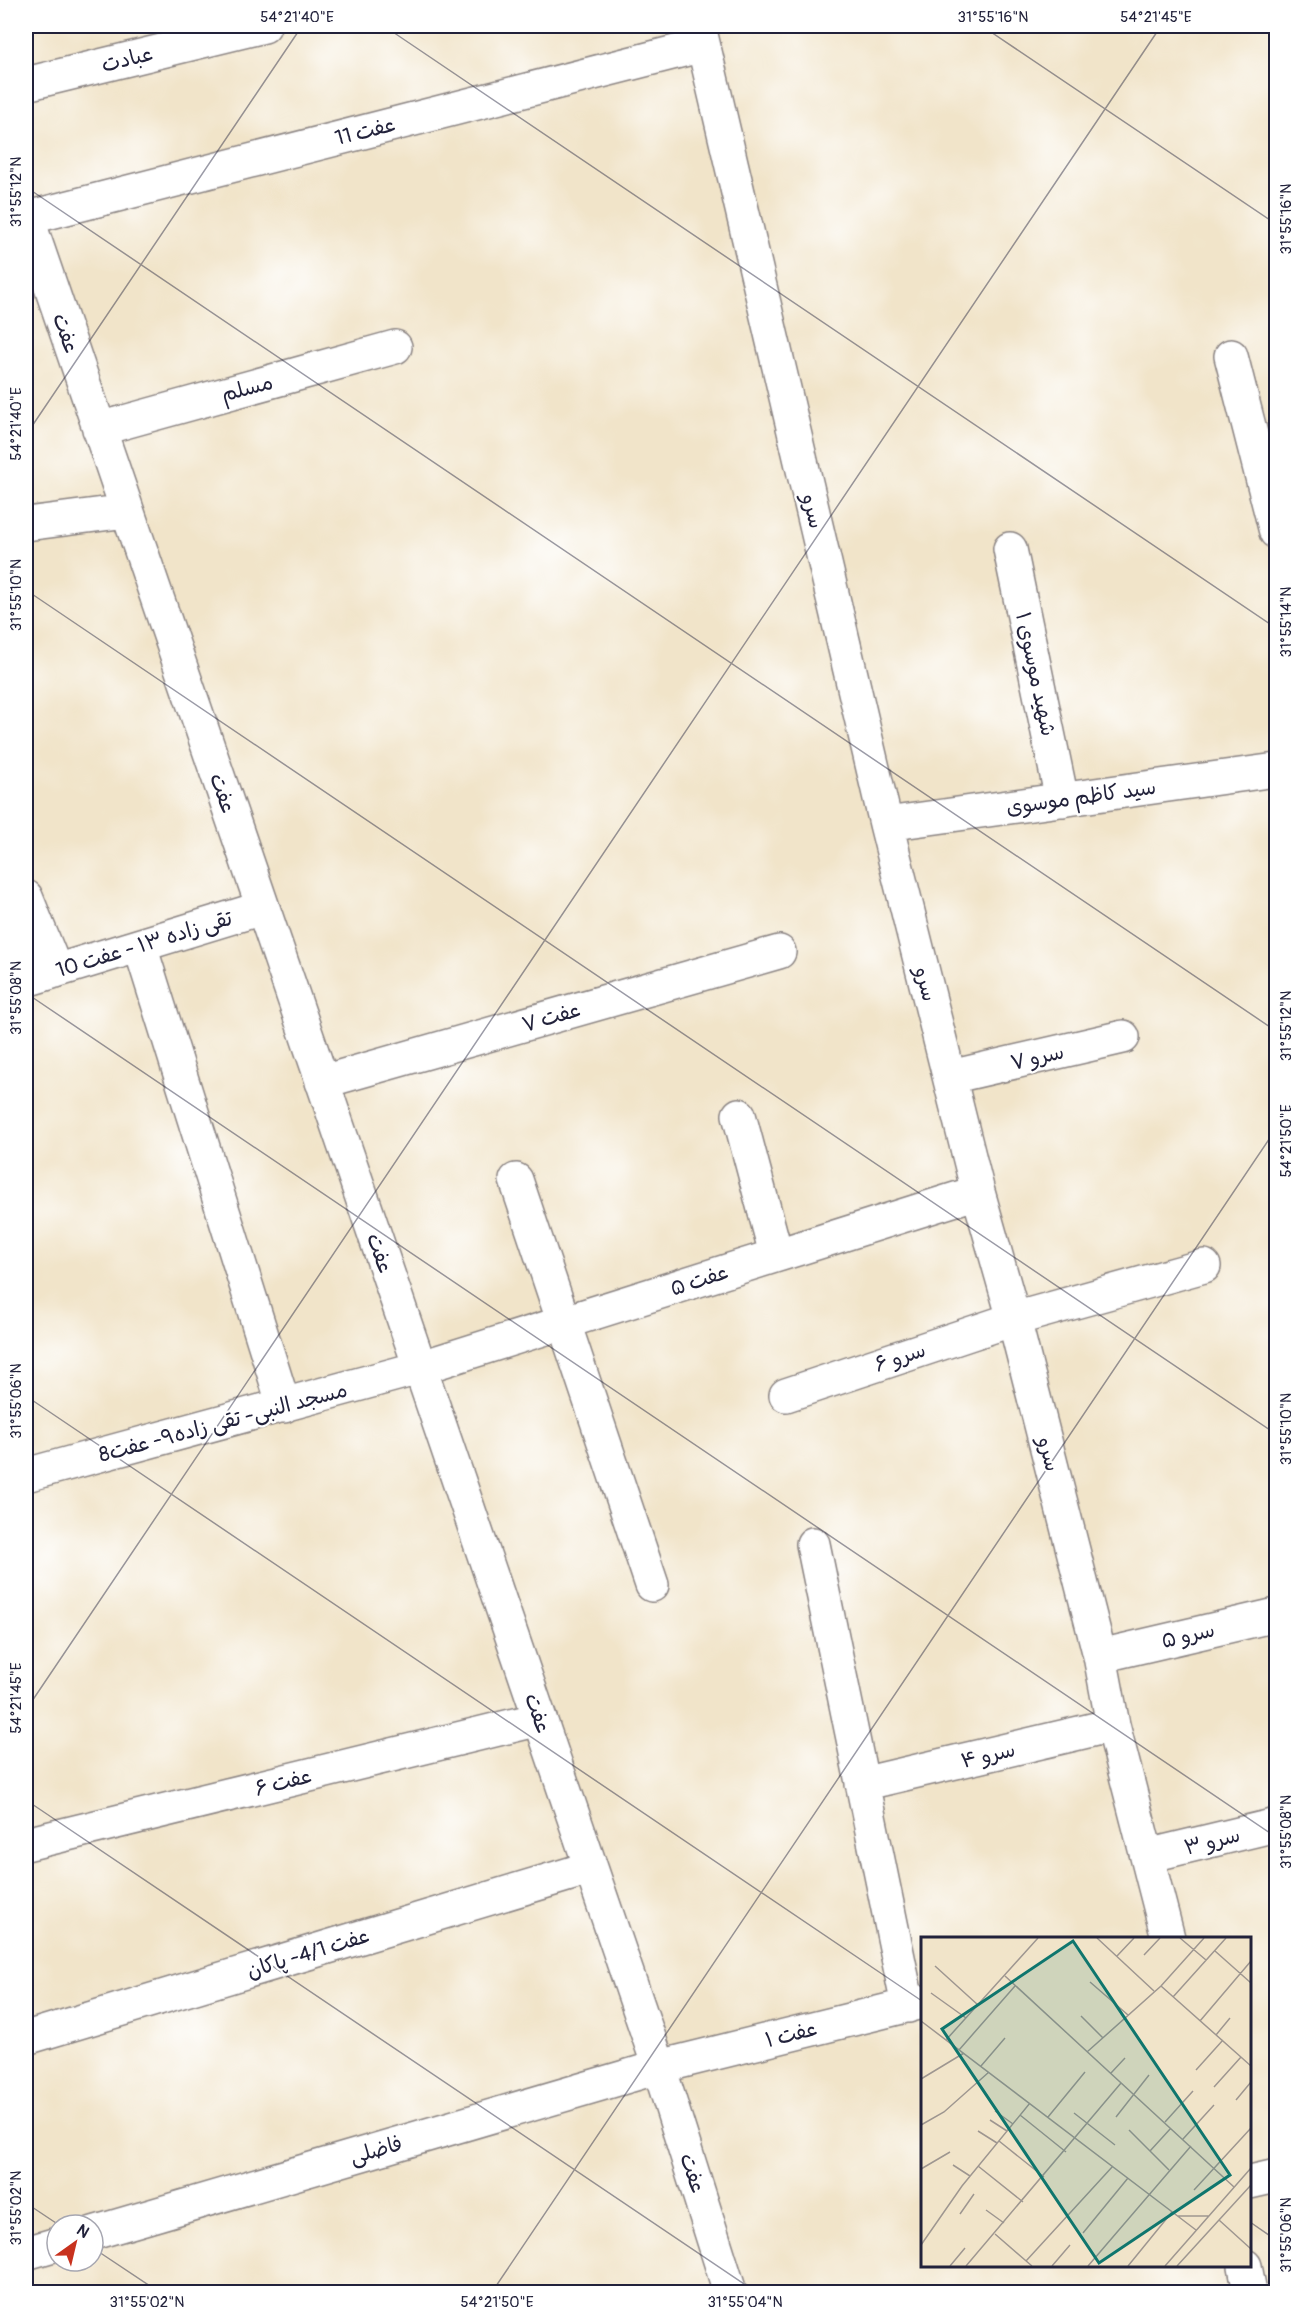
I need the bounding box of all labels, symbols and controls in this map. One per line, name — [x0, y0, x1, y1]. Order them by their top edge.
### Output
text: 54°21'40"E — [260, 8, 334, 27]
text: 31°55'16"N — [958, 8, 1028, 27]
text: 54°21'45"E — [1120, 8, 1192, 27]
street label: عبادت — [99, 40, 156, 79]
street label: عفت 11 — [332, 111, 398, 152]
text: 31°55'12"N — [7, 157, 26, 227]
text: 31°55'16"N — [1277, 184, 1296, 254]
street label: عفت — [46, 310, 85, 357]
street label: مسلم — [218, 369, 276, 410]
text: 54°21'40"E — [7, 387, 26, 461]
street label: سرو — [795, 490, 830, 531]
text: 31°55'10"N — [7, 559, 26, 631]
text: 31°55'14"N — [1277, 587, 1296, 657]
street label: شهید موسوی ۱ — [1009, 610, 1062, 739]
street label: عفت — [203, 770, 242, 817]
street label: سید کاظم موسوی — [1004, 774, 1158, 823]
street label: تقی زاده ۱۳ - عفت 10 — [53, 905, 237, 984]
text: 31°55'08"N — [7, 961, 26, 1035]
street label: سرو — [908, 963, 943, 1004]
text: 31°55'12"N — [1277, 991, 1296, 1061]
street label: عفت ۷ — [519, 996, 584, 1039]
street label: سرو ۷ — [1008, 1038, 1067, 1077]
text: 54°21'50"E — [1277, 1104, 1296, 1177]
street label: عفت — [360, 1230, 399, 1277]
street label: عفت ۵ — [667, 1258, 732, 1302]
street label: سرو ۶ — [871, 1337, 929, 1378]
text: 31°55'06"N — [7, 1363, 26, 1439]
street label: مسجد النبی- تقی زاده۹- عفت8 — [96, 1376, 350, 1469]
text: 31°55'10"N — [1277, 1393, 1296, 1465]
street label: سرو — [1031, 1433, 1066, 1474]
street label: سرو ۵ — [1159, 1616, 1217, 1655]
text: 54°21'45"E — [7, 1662, 26, 1734]
street label: عفت — [518, 1690, 557, 1737]
street label: سرو ۴ — [958, 1736, 1018, 1775]
street label: عفت ۶ — [252, 1762, 314, 1803]
text: 31°55'08"N — [1277, 1795, 1296, 1869]
street label: سرو ۳ — [1181, 1822, 1243, 1861]
street label: عفت 4/1- پاکان — [244, 1922, 373, 1985]
inset map — [921, 1937, 1251, 2267]
street label: عفت ۱ — [762, 2015, 820, 2054]
street label: فاضلی — [347, 2130, 406, 2171]
street label: عفت — [673, 2150, 712, 2197]
text: 31°55'02"N — [7, 2171, 26, 2245]
text: 31°55'06"N — [1277, 2197, 1296, 2273]
north arrow — [45, 2213, 105, 2273]
text: N — [73, 2220, 93, 2243]
text: 31°55'02"N — [110, 2293, 184, 2312]
text: 54°21'50"E — [461, 2293, 534, 2312]
text: 31°55'04"N — [707, 2293, 783, 2312]

